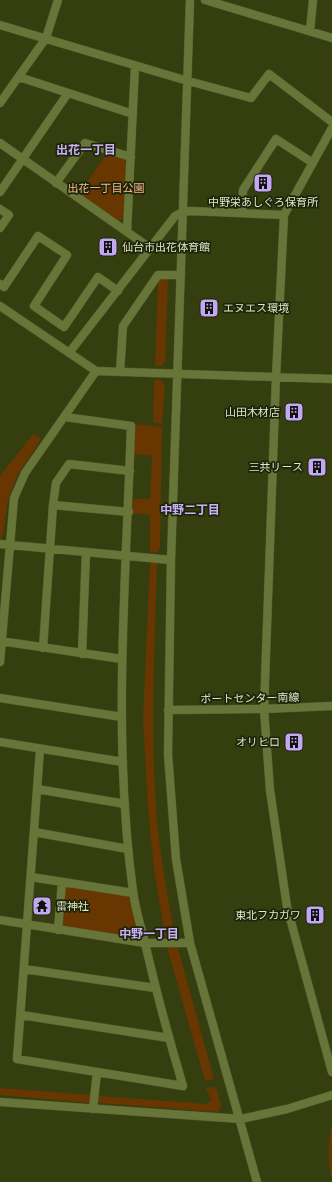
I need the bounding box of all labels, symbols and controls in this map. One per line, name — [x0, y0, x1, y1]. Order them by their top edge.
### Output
district label: 出花一丁目 — [56, 143, 116, 157]
building icon: 中野栄あしぐろ保育所 — [252, 172, 274, 194]
park label: 出花一丁目公園 — [68, 182, 145, 195]
place label: 中野栄あしぐろ保育所 — [208, 196, 319, 209]
building icon: 仙台市出花体育館 — [97, 236, 119, 258]
place label: 仙台市出花体育館 — [122, 241, 210, 254]
building icon: エヌエス環境 — [198, 297, 220, 319]
place label: エヌエス環境 — [223, 302, 289, 315]
building icon: 山田木材店 — [283, 401, 305, 423]
place label: 山田木材店 — [225, 406, 280, 419]
building icon: 三共リース — [306, 456, 328, 478]
place label: 三共リース — [249, 461, 303, 474]
district label: 中野二丁目 — [160, 503, 220, 517]
street label: ポートセンター南線 — [200, 691, 300, 706]
building icon: オリヒロ — [283, 731, 305, 753]
place label: オリヒロ — [236, 736, 280, 749]
temple icon: 雷神社 — [31, 895, 53, 917]
place label: 雷神社 — [56, 900, 89, 913]
building icon: 東北フカガワ — [304, 904, 326, 926]
place label: 東北フカガワ — [235, 909, 301, 922]
district label: 中野一丁目 — [119, 927, 179, 941]

